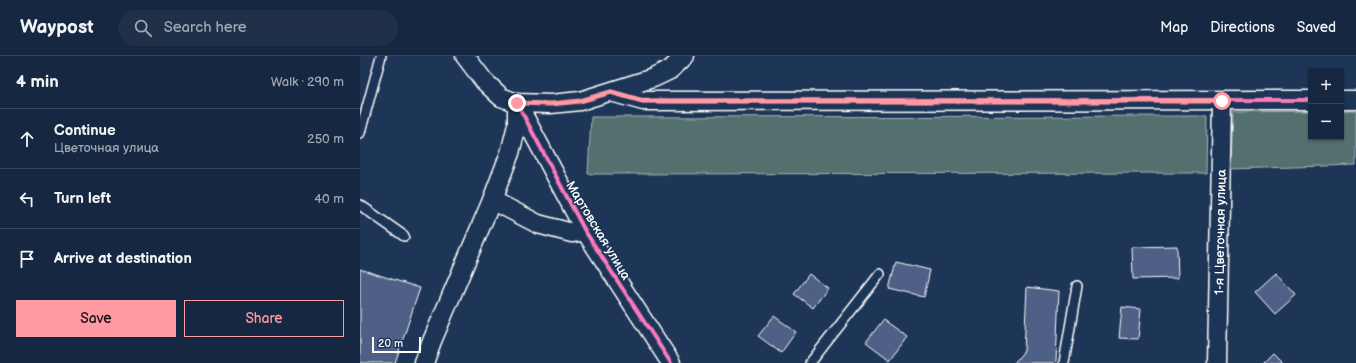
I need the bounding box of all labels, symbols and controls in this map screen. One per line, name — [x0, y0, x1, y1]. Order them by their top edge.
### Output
search box — [118, 10, 398, 46]
text: Waypost — [20, 16, 94, 39]
icon: search — [132, 17, 154, 39]
text: Search here — [164, 18, 247, 37]
text: Map — [1160, 19, 1188, 36]
text: Directions — [1210, 19, 1275, 36]
text: Saved — [1297, 19, 1336, 36]
map controls — [1308, 68, 1344, 140]
button: + — [1308, 68, 1344, 104]
text: 4 min — [16, 72, 59, 92]
text: Walk · 290 m — [271, 74, 344, 90]
route start — [1213, 92, 1231, 110]
route end — [508, 94, 526, 112]
button: − — [1308, 104, 1344, 140]
text: Continue — [54, 121, 116, 140]
icon: ahead — [16, 128, 38, 150]
text: 250 m — [307, 131, 344, 147]
text: Цветочная улица — [54, 140, 159, 156]
street label: 1-я Цветочная улица — [1211, 169, 1230, 295]
street label: Мартовская улица — [562, 178, 634, 283]
icon: left — [16, 188, 38, 210]
text: Turn left — [54, 189, 111, 208]
text: 40 m — [314, 191, 344, 207]
icon: arrive — [16, 248, 38, 270]
text: Arrive at destination — [54, 249, 192, 268]
button: Save — [16, 300, 176, 337]
button: Share — [184, 300, 344, 337]
scale bar — [372, 335, 421, 354]
text: 20 m — [378, 337, 403, 350]

